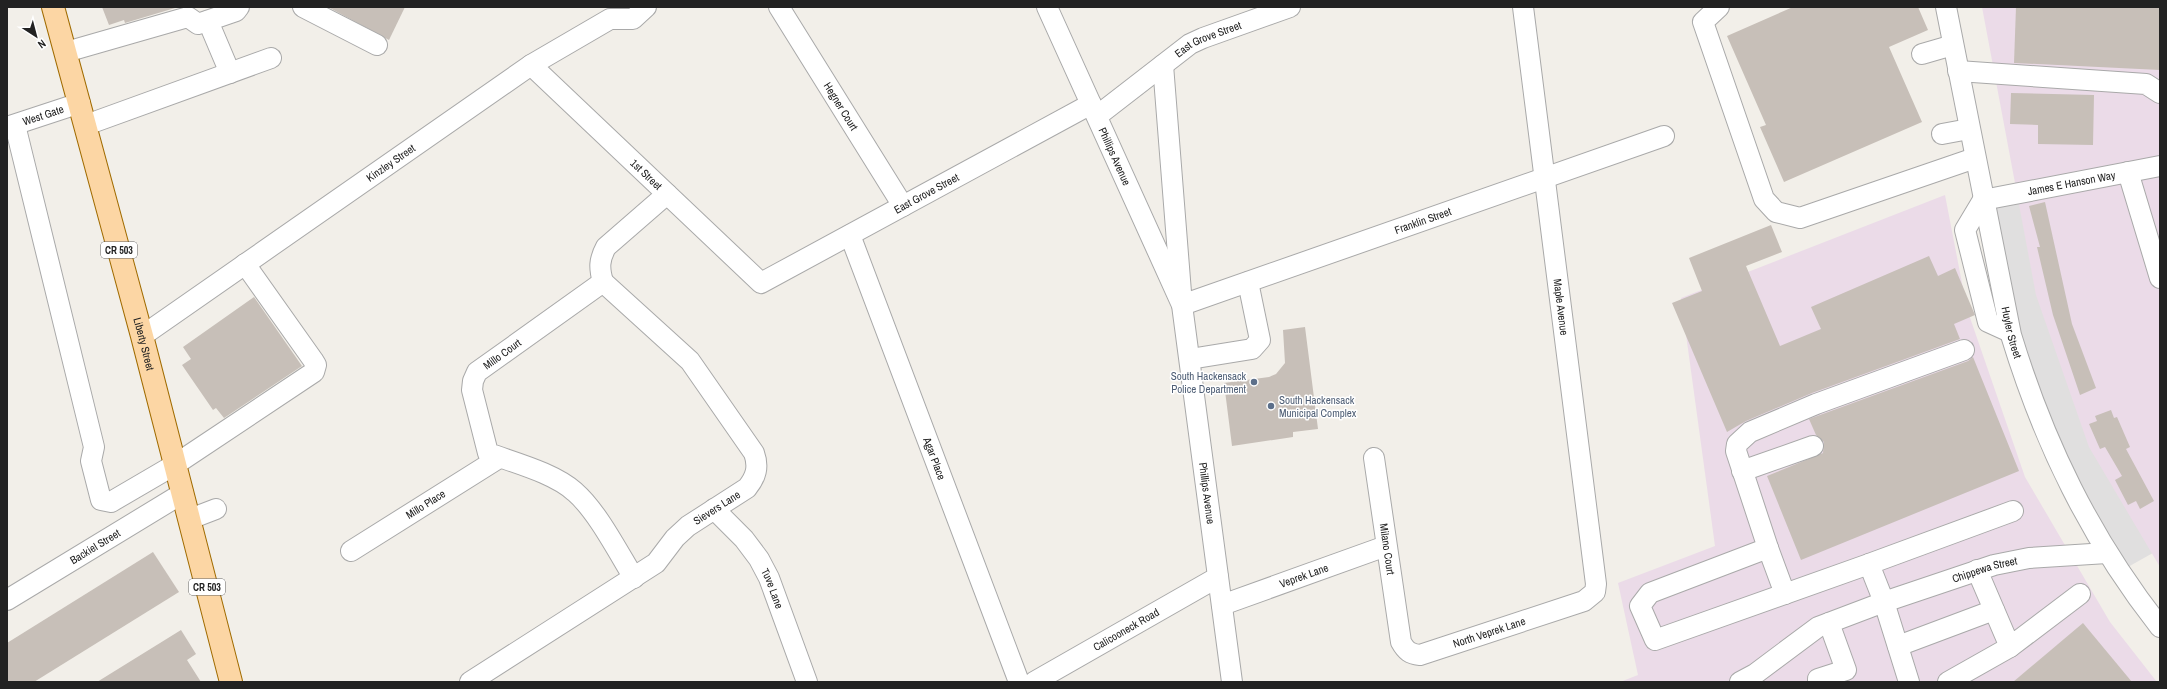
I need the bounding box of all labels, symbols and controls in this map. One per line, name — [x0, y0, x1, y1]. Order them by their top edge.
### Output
north arrow — [16, 16, 56, 56]
street label: East Grove Street — [1172, 18, 1243, 60]
text: N — [35, 37, 49, 52]
street label: Hegner Court — [821, 80, 861, 133]
street label: West Gate — [21, 102, 66, 128]
street label: Phillips Avenue — [1095, 125, 1134, 188]
street label: Kinzley Street — [364, 141, 418, 185]
street label: 1st Street — [628, 156, 666, 193]
street label: James E Hanson Way — [2026, 168, 2117, 198]
street label: East Grove Street — [891, 170, 962, 217]
street label: Franklin Street — [1393, 204, 1454, 237]
road number: CR 503 — [101, 242, 137, 258]
street label: Maple Avenue — [1551, 278, 1571, 336]
street label: Huyler Street — [1999, 305, 2025, 361]
street label: Liberty Street — [130, 316, 158, 372]
street label: Millo Court — [480, 335, 524, 372]
place label: South Hackensack Police Department — [1171, 369, 1246, 396]
marker: South Hackensack Police Department — [1249, 377, 1259, 387]
place label: South Hackensack Municipal Complex — [1279, 393, 1357, 420]
marker: South Hackensack Municipal Complex — [1266, 401, 1276, 411]
street label: Agar Place — [920, 434, 949, 482]
street label: Phillips Avenue — [1196, 461, 1218, 525]
street label: Millo Place — [403, 486, 448, 522]
street label: Sievers Lane — [690, 487, 743, 528]
street label: Milano Court — [1377, 522, 1398, 576]
street label: Backiel Street — [67, 526, 123, 567]
street label: Chippewa Street — [1950, 553, 2019, 586]
street label: Veprek Lane — [1278, 560, 1330, 591]
street label: Tuve Lane — [758, 566, 787, 611]
road number: CR 503 — [189, 579, 225, 595]
street label: Calicooneck Road — [1091, 605, 1162, 654]
street label: North Veprek Lane — [1451, 614, 1527, 651]

